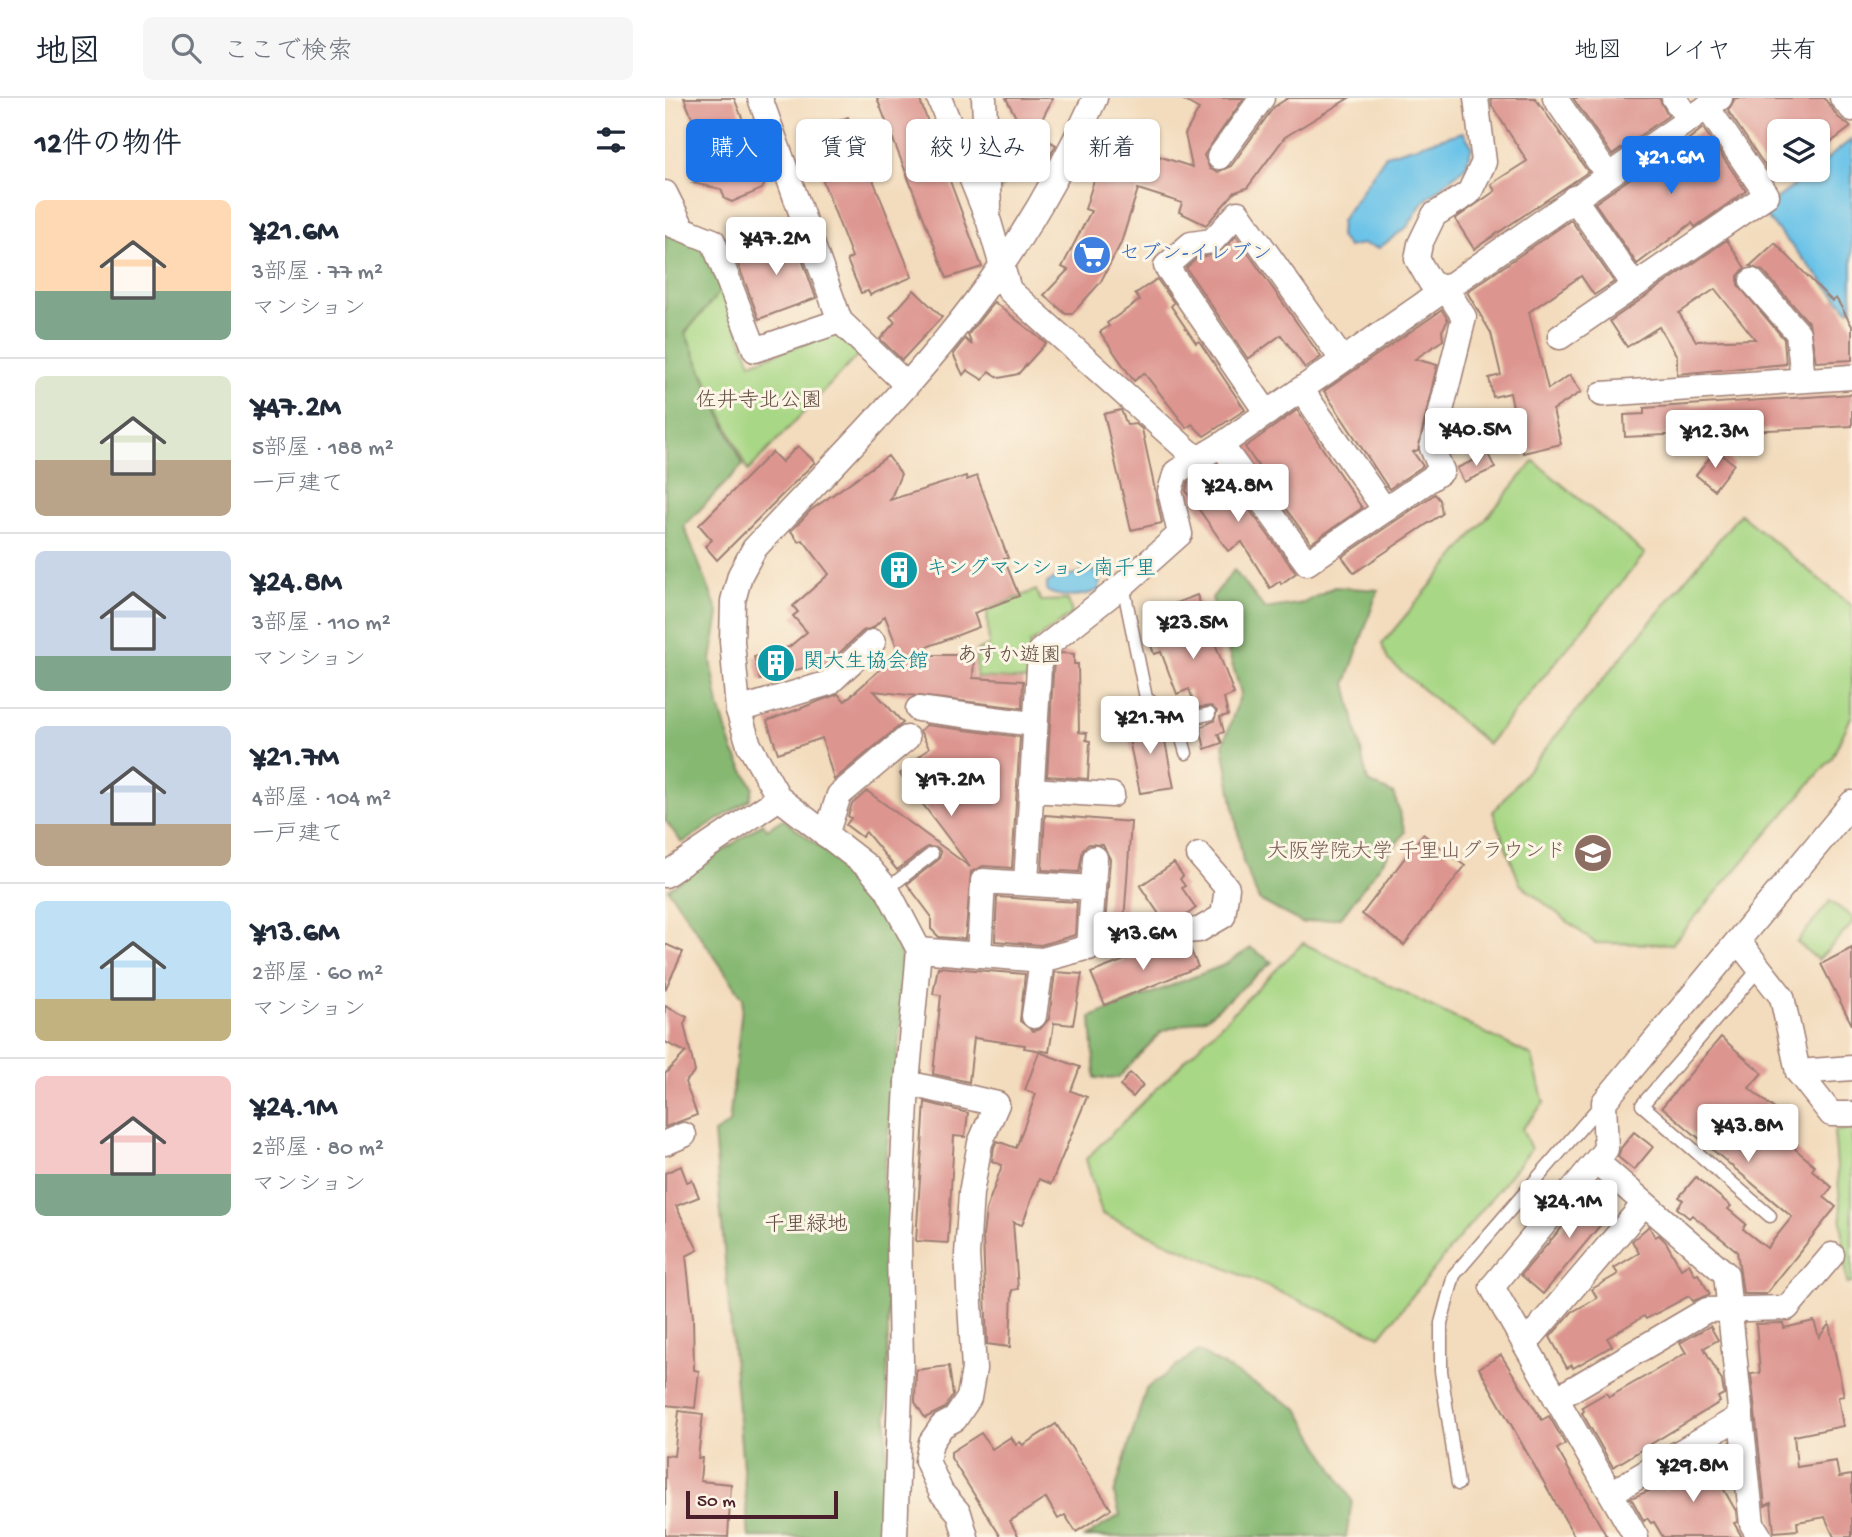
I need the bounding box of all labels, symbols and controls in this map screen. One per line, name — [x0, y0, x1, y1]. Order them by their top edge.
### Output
search box — [143, 17, 633, 80]
icon: search — [167, 29, 205, 67]
text: 地図 — [35, 36, 101, 74]
text: ここで検索 — [223, 38, 353, 69]
text: 地図 — [1574, 38, 1622, 67]
text: レイヤ — [1660, 38, 1731, 67]
text: 共有 — [1769, 38, 1817, 67]
chip: 購入 — [686, 119, 782, 182]
chip: 賃貸 — [796, 119, 892, 182]
chip: 絞り込み — [906, 119, 1050, 182]
chip: 新着 — [1064, 119, 1160, 182]
map controls — [1767, 119, 1830, 182]
button: layers — [1767, 119, 1830, 182]
icon: filters — [592, 121, 630, 159]
text: 12件の物件 — [35, 129, 182, 164]
pin: ¥21.6M — [1614, 136, 1728, 196]
text: ¥21.6M — [1638, 145, 1704, 172]
text: ¥21.6M — [252, 216, 338, 251]
pin: ¥47.2M — [719, 218, 833, 277]
text: ¥47.2M — [742, 226, 810, 253]
icon: home — [91, 228, 175, 312]
supermarket icon: セブン-イレブン — [1071, 234, 1113, 276]
place label: セブン-イレブン — [1119, 242, 1273, 268]
text: 3部屋 · 77 m² — [252, 260, 383, 287]
text: マンション — [252, 296, 366, 323]
park label: 佐井寺北公園 — [696, 388, 822, 415]
text: ¥47.2M — [252, 392, 341, 427]
icon: home — [91, 404, 175, 488]
pin: ¥40.5M — [1419, 408, 1533, 468]
pin: ¥12.3M — [1658, 410, 1772, 470]
text: ¥40.5M — [1441, 417, 1511, 444]
text: ¥12.3M — [1682, 419, 1748, 446]
text: 5部屋 · 188 m² — [252, 436, 394, 463]
pin: ¥24.8M — [1181, 464, 1295, 524]
text: 一戸建て — [252, 472, 344, 499]
text: ¥24.8M — [1204, 473, 1272, 500]
building icon: キングマンション南千里 — [878, 549, 920, 591]
place label: キングマンション南千里 — [926, 556, 1156, 583]
text: ¥24.8M — [252, 567, 342, 602]
icon: home — [91, 579, 175, 663]
pin: ¥23.5M — [1136, 602, 1250, 661]
text: ¥23.5M — [1158, 610, 1228, 637]
text: 3部屋 · 110 m² — [252, 611, 391, 638]
building icon: 関大生協会館 — [755, 642, 797, 684]
park label: あすか遊園 — [957, 644, 1061, 670]
text: マンション — [252, 647, 366, 674]
place label: 関大生協会館 — [803, 649, 929, 676]
pin: ¥21.7M — [1093, 696, 1207, 756]
text: ¥21.7M — [1117, 705, 1183, 732]
text: ¥21.7M — [252, 742, 339, 777]
icon: home — [91, 754, 175, 838]
pin: ¥17.2M — [894, 758, 1008, 818]
text: ¥17.2M — [918, 767, 984, 794]
text: 4部屋 · 104 m² — [252, 786, 391, 813]
text: 一戸建て — [252, 822, 344, 849]
school or university icon: 大阪学院大学 千里山グラウンド — [1572, 832, 1614, 874]
place label: 大阪学院大学 千里山グラウンド — [1267, 840, 1566, 866]
pin: ¥13.6M — [1086, 912, 1200, 972]
text: ¥13.6M — [252, 917, 339, 952]
text: ¥13.6M — [1110, 921, 1176, 948]
icon: home — [91, 929, 175, 1013]
text: 2部屋 · 60 m² — [252, 961, 383, 988]
text: マンション — [252, 997, 366, 1024]
text: ¥24.1M — [252, 1092, 337, 1127]
icon: home — [91, 1104, 175, 1188]
pin: ¥43.8M — [1691, 1104, 1805, 1164]
text: ¥43.8M — [1713, 1113, 1783, 1140]
text: 2部屋 · 80 m² — [252, 1136, 384, 1163]
text: マンション — [252, 1172, 366, 1199]
pin: ¥24.1M — [1512, 1180, 1626, 1240]
text: ¥24.1M — [1536, 1189, 1602, 1216]
park label: 千里緑地 — [764, 1213, 848, 1239]
pin: ¥29.8M — [1636, 1444, 1750, 1504]
text: ¥29.8M — [1658, 1453, 1728, 1480]
scale bar — [686, 1488, 838, 1520]
text: 50 m — [697, 1491, 736, 1514]

